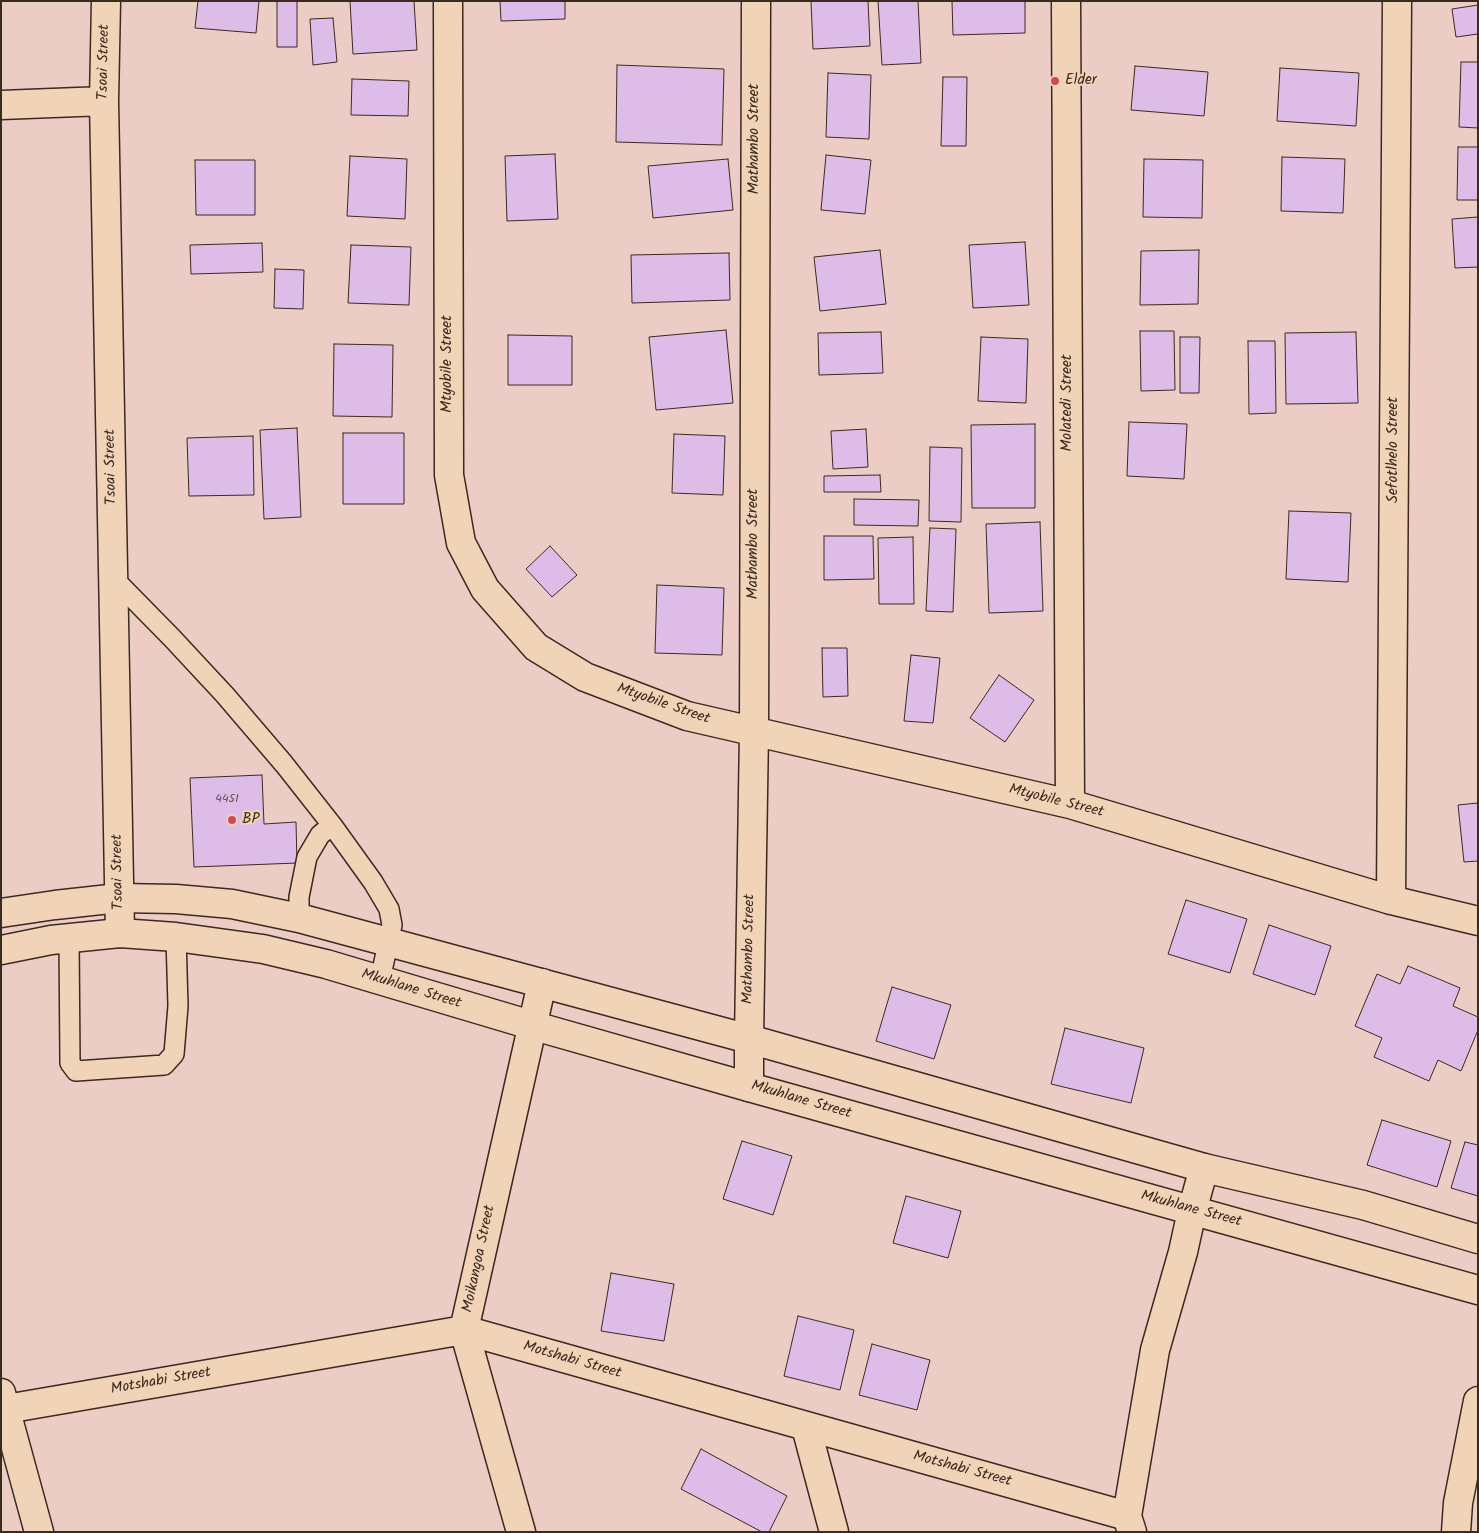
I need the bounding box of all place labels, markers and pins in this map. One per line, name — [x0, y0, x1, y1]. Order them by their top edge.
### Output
place label: Elder — [1065, 72, 1097, 90]
marker: Elder — [1049, 75, 1061, 87]
place label: BP — [242, 811, 260, 829]
marker: BP — [226, 814, 238, 826]

